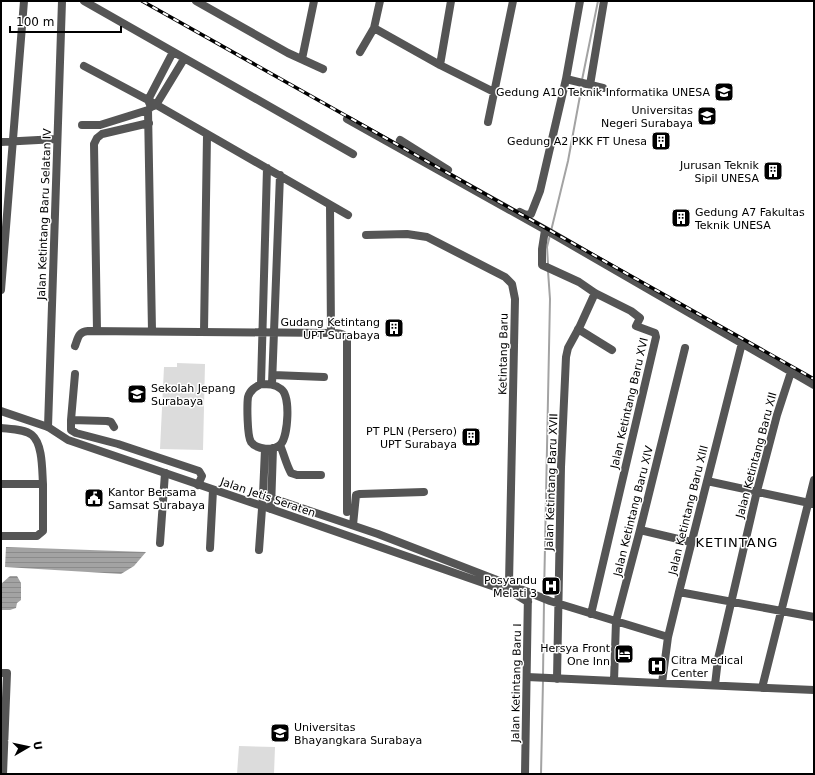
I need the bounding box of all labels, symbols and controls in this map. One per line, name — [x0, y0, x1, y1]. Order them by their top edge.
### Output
scale bar — [10, 8, 121, 34]
text: 100 m — [16, 15, 54, 29]
school or university icon: Gedung A10 Teknik Informatika UNESA — [713, 81, 735, 103]
place label: Gedung A10 Teknik Informatika UNESA — [496, 86, 710, 99]
place label: Universitas Negeri Surabaya — [601, 104, 693, 130]
school or university icon: Universitas Negeri Surabaya — [696, 105, 718, 127]
street label: Jalan Ketintang Baru Selatan IV — [35, 128, 54, 301]
building icon: Gedung A2 PKK FT Unesa — [650, 130, 672, 152]
place label: Gedung A2 PKK FT Unesa — [507, 135, 647, 148]
place label: Jurusan Teknik Sipil UNESA — [679, 159, 760, 185]
building icon: Jurusan Teknik Sipil UNESA — [762, 160, 784, 182]
place label: Gedung A7 Fakultas Teknik UNESA — [694, 206, 805, 232]
building icon: Gedung A7 Fakultas Teknik UNESA — [670, 207, 692, 229]
street label: Ketintang Baru — [496, 313, 511, 395]
place label: Gudang Ketintang UPT Surabaya — [281, 316, 380, 342]
building icon: Gudang Ketintang UPT Surabaya — [383, 317, 405, 339]
street label: Jalan Ketintang Baru XVI — [608, 336, 651, 471]
place label: Sekolah Jepang Surabaya — [151, 382, 235, 408]
school or university icon: Sekolah Jepang Surabaya — [126, 383, 148, 405]
street label: Jalan Ketintang Baru XII — [733, 391, 780, 520]
street label: Jalan Ketintang Baru XVII — [543, 413, 560, 552]
place label: PT PLN (Persero) UPT Surabaya — [366, 425, 457, 451]
building icon: PT PLN (Persero) UPT Surabaya — [460, 426, 482, 448]
street label: Jalan Ketintang Baru XIV — [611, 444, 656, 579]
street label: Jalan Ketintang Baru XIII — [666, 444, 711, 577]
street label: Jalan Jetis Seraten — [218, 475, 317, 520]
place label: Kantor Bersama Samsat Surabaya — [108, 486, 205, 512]
public building icon: Kantor Bersama Samsat Surabaya — [83, 487, 105, 509]
district label: KETINTANG — [696, 535, 778, 550]
place label: Posyandu Melati 3 — [484, 574, 537, 600]
hospital icon: Posyandu Melati 3 — [540, 575, 562, 597]
street label: Jalan Ketintang Baru I — [509, 623, 524, 744]
place label: Hersya Front One Inn — [540, 642, 611, 668]
hotel icon: Hersya Front One Inn — [613, 643, 635, 665]
place label: Citra Medical Center — [671, 654, 743, 680]
hospital icon: Citra Medical Center — [646, 655, 668, 677]
place label: Universitas Bhayangkara Surabaya — [294, 721, 422, 747]
school or university icon: Universitas Bhayangkara Surabaya — [269, 722, 291, 744]
north arrow — [8, 727, 48, 767]
text: U — [30, 740, 45, 751]

